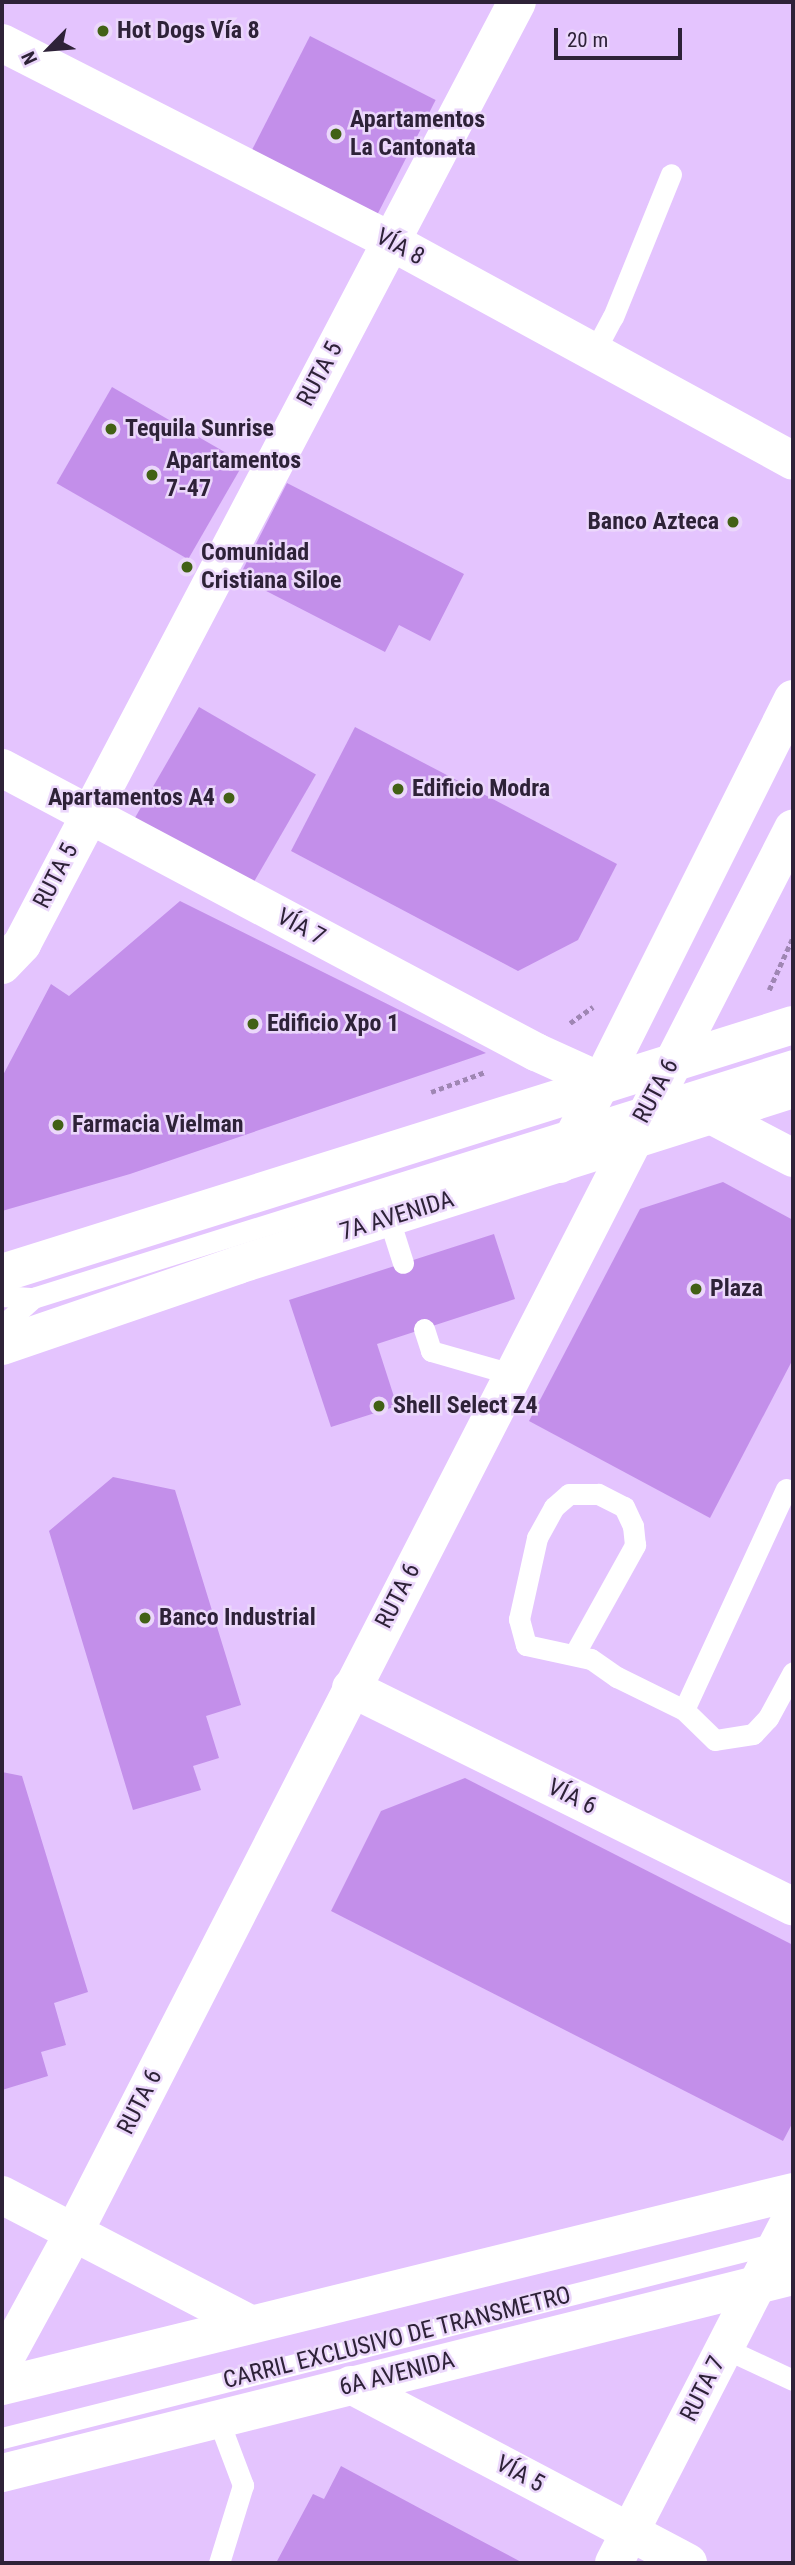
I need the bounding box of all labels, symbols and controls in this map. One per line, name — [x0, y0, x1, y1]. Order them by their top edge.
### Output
north arrow — [14, 14, 84, 84]
scale bar — [557, 14, 685, 58]
place label: Hot Dogs Vía 8 — [117, 17, 260, 45]
marker: Hot Dogs Vía 8 — [95, 23, 111, 39]
text: 20 m — [567, 28, 608, 52]
text: N — [17, 48, 42, 68]
place label: Apartamentos La Cantonata — [350, 106, 485, 162]
marker: Apartamentos La Cantonata — [328, 126, 344, 142]
street label: VÍA 8 — [371, 222, 429, 272]
street label: RUTA 5 — [291, 337, 349, 411]
place label: Tequila Sunrise — [125, 415, 274, 443]
marker: Tequila Sunrise — [103, 421, 119, 437]
place label: Apartamentos 7-47 — [166, 447, 301, 503]
marker: Apartamentos 7-47 — [144, 467, 160, 483]
place label: Banco Azteca — [587, 508, 719, 536]
marker: Banco Azteca — [725, 514, 741, 530]
place label: Comunidad Cristiana Siloe — [201, 539, 341, 595]
marker: Comunidad Cristiana Siloe — [179, 559, 195, 575]
place label: Edificio Modra — [412, 775, 550, 803]
marker: Edificio Modra — [390, 781, 406, 797]
place label: Apartamentos A4 — [48, 784, 215, 812]
marker: Apartamentos A4 — [221, 790, 237, 806]
street label: RUTA 5 — [28, 839, 84, 913]
street label: VÍA 7 — [272, 902, 330, 952]
place label: Edificio Xpo 1 — [267, 1010, 399, 1038]
marker: Edificio Xpo 1 — [245, 1016, 261, 1032]
street label: RUTA 6 — [627, 1054, 685, 1128]
place label: Farmacia Vielman — [72, 1111, 244, 1139]
marker: Farmacia Vielman — [50, 1117, 66, 1133]
street label: 7A AVENIDA — [337, 1185, 457, 1247]
place label: Plaza — [710, 1275, 763, 1303]
marker: Plaza — [688, 1281, 704, 1297]
place label: Shell Select Z4 — [393, 1392, 538, 1420]
marker: Shell Select Z4 — [371, 1398, 387, 1414]
street label: RUTA 6 — [370, 1559, 426, 1633]
place label: Banco Industrial — [159, 1604, 316, 1632]
marker: Banco Industrial — [137, 1610, 153, 1626]
street label: VÍA 6 — [543, 1773, 601, 1821]
street label: RUTA 6 — [112, 2065, 168, 2139]
street label: CARRIL EXCLUSIVO DE TRANSMETRO — [220, 2281, 574, 2395]
street label: 6A AVENIDA — [336, 2346, 458, 2402]
street label: RUTA 7 — [675, 2352, 731, 2426]
street label: VÍA 5 — [491, 2449, 549, 2499]

